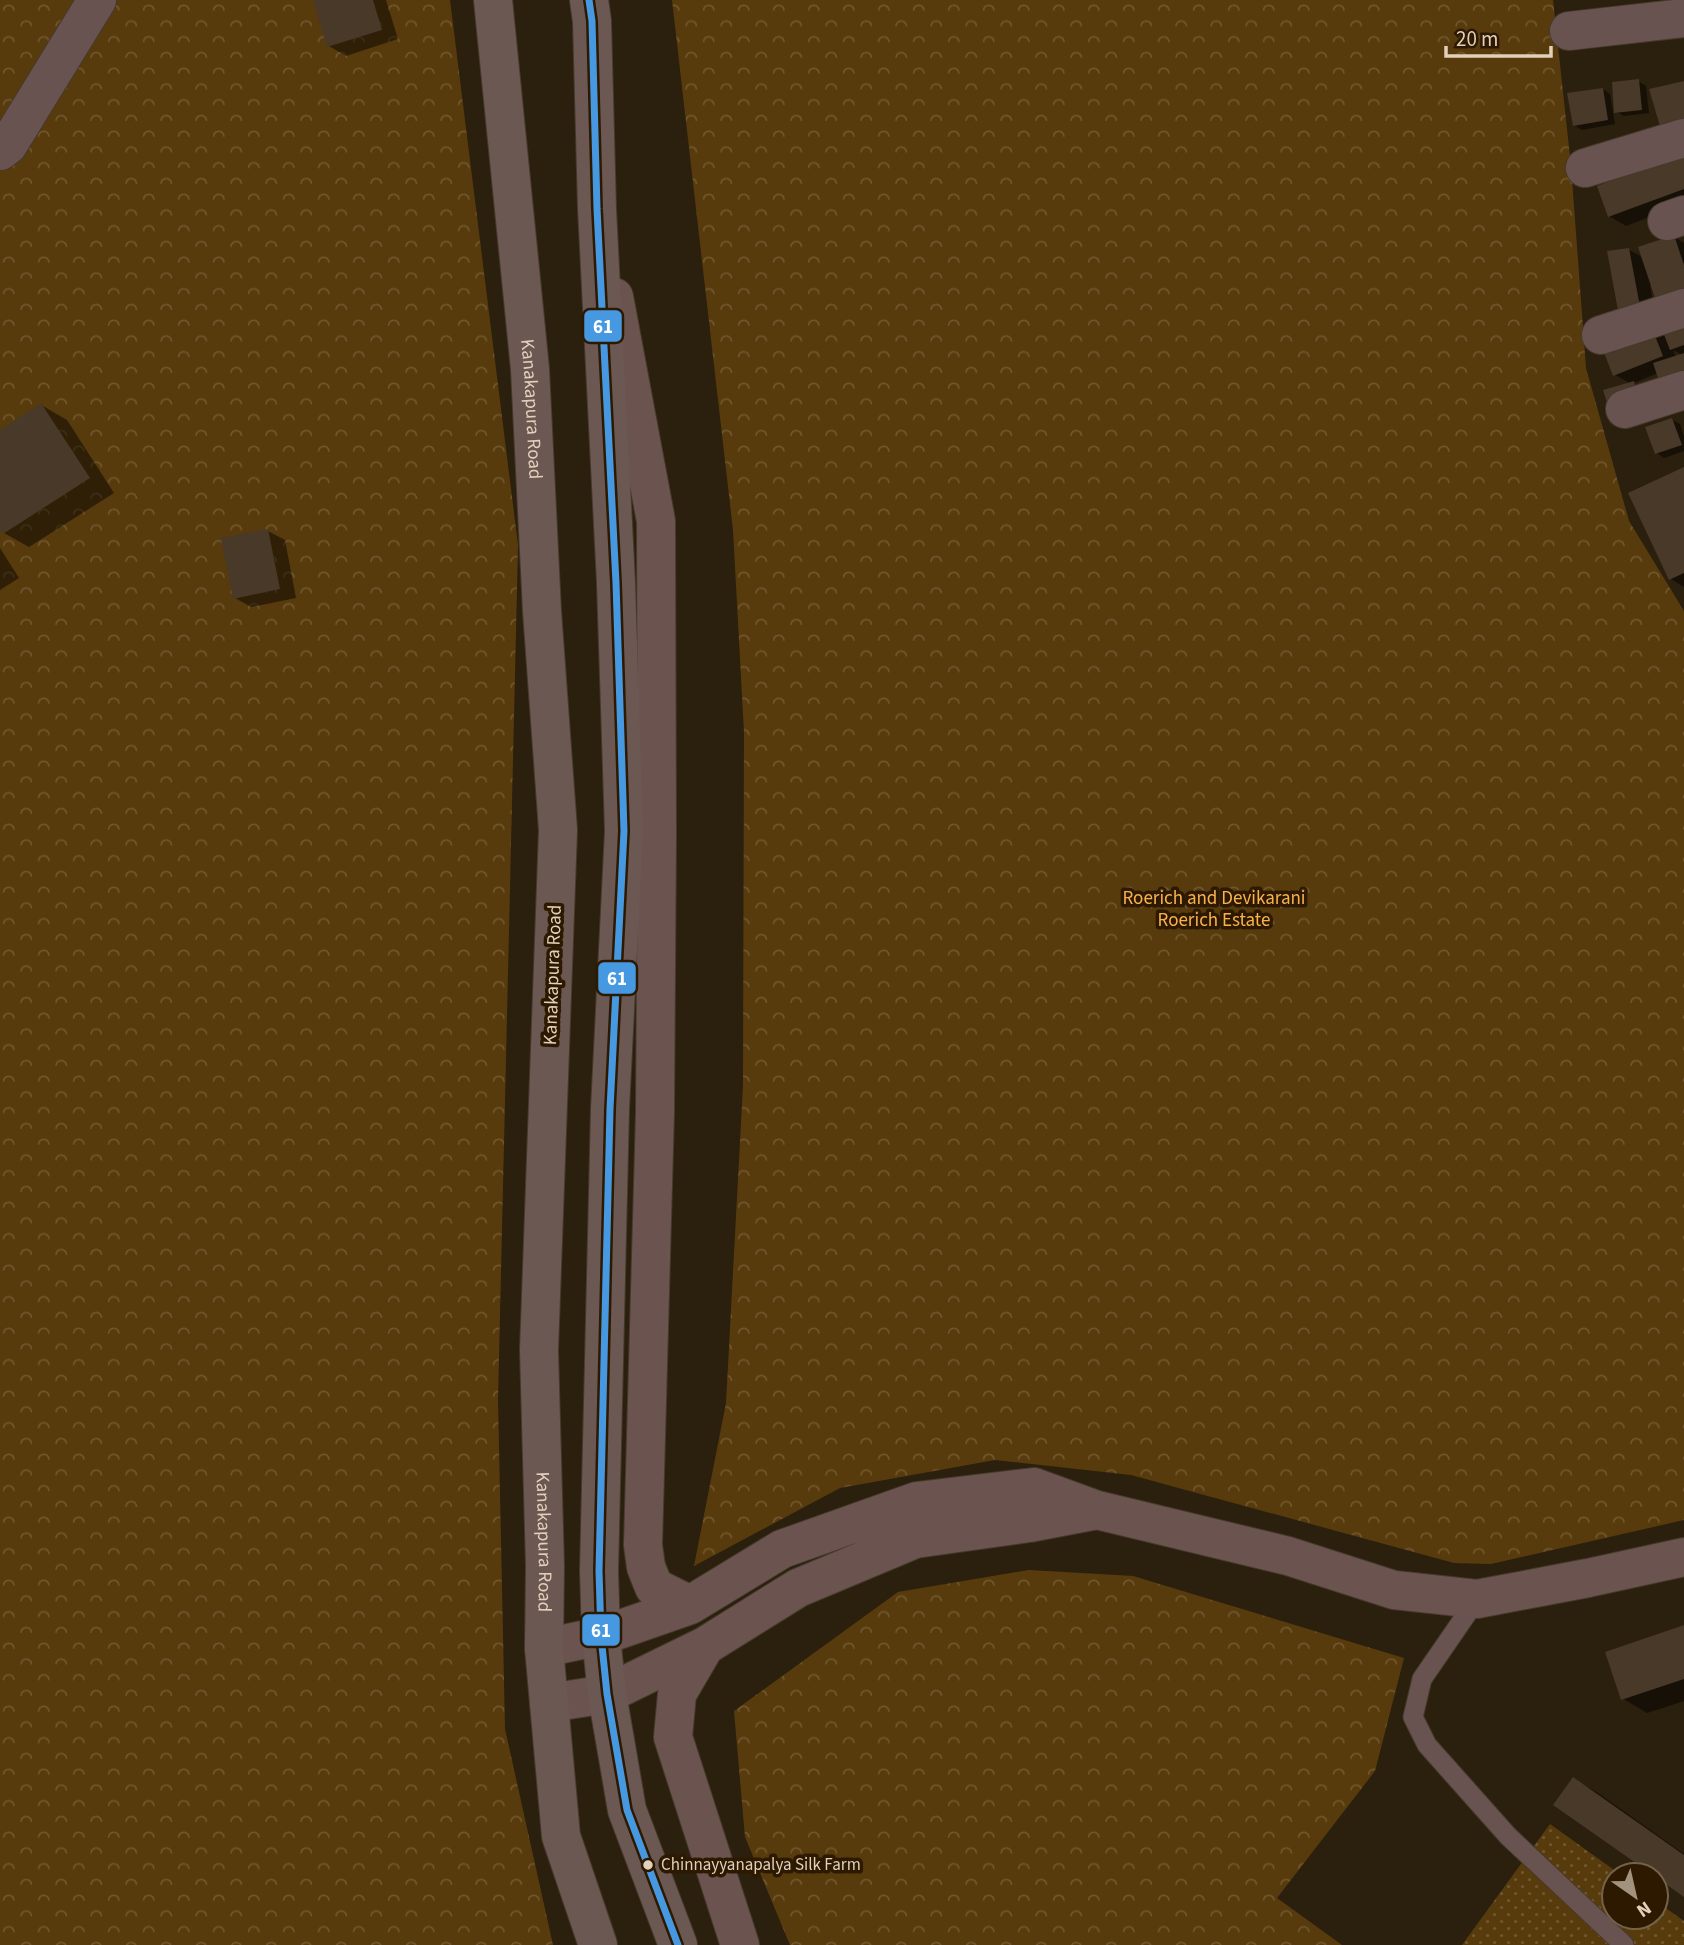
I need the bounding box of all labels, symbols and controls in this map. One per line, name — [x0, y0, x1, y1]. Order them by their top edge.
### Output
scale bar — [1446, 14, 1551, 58]
text: 20 m — [1456, 24, 1498, 54]
line badge: 61 — [583, 309, 623, 343]
text: 61 — [593, 314, 613, 341]
street label: Kanakapura Road — [514, 338, 549, 480]
park label: Roerich and Devikarani Roerich Estate — [1122, 885, 1306, 934]
street label: Kanakapura Road — [537, 904, 569, 1046]
line badge: 61 — [597, 961, 637, 995]
text: 61 — [607, 966, 627, 993]
street label: Kanakapura Road — [529, 1471, 559, 1612]
line badge: 61 — [581, 1613, 621, 1647]
text: 61 — [591, 1618, 611, 1645]
place label: Chinnayyanapalya Silk Farm — [661, 1853, 861, 1877]
marker: Chinnayyanapalya Silk Farm — [641, 1858, 655, 1872]
north arrow — [1600, 1861, 1670, 1931]
text: N — [1631, 1894, 1656, 1924]

